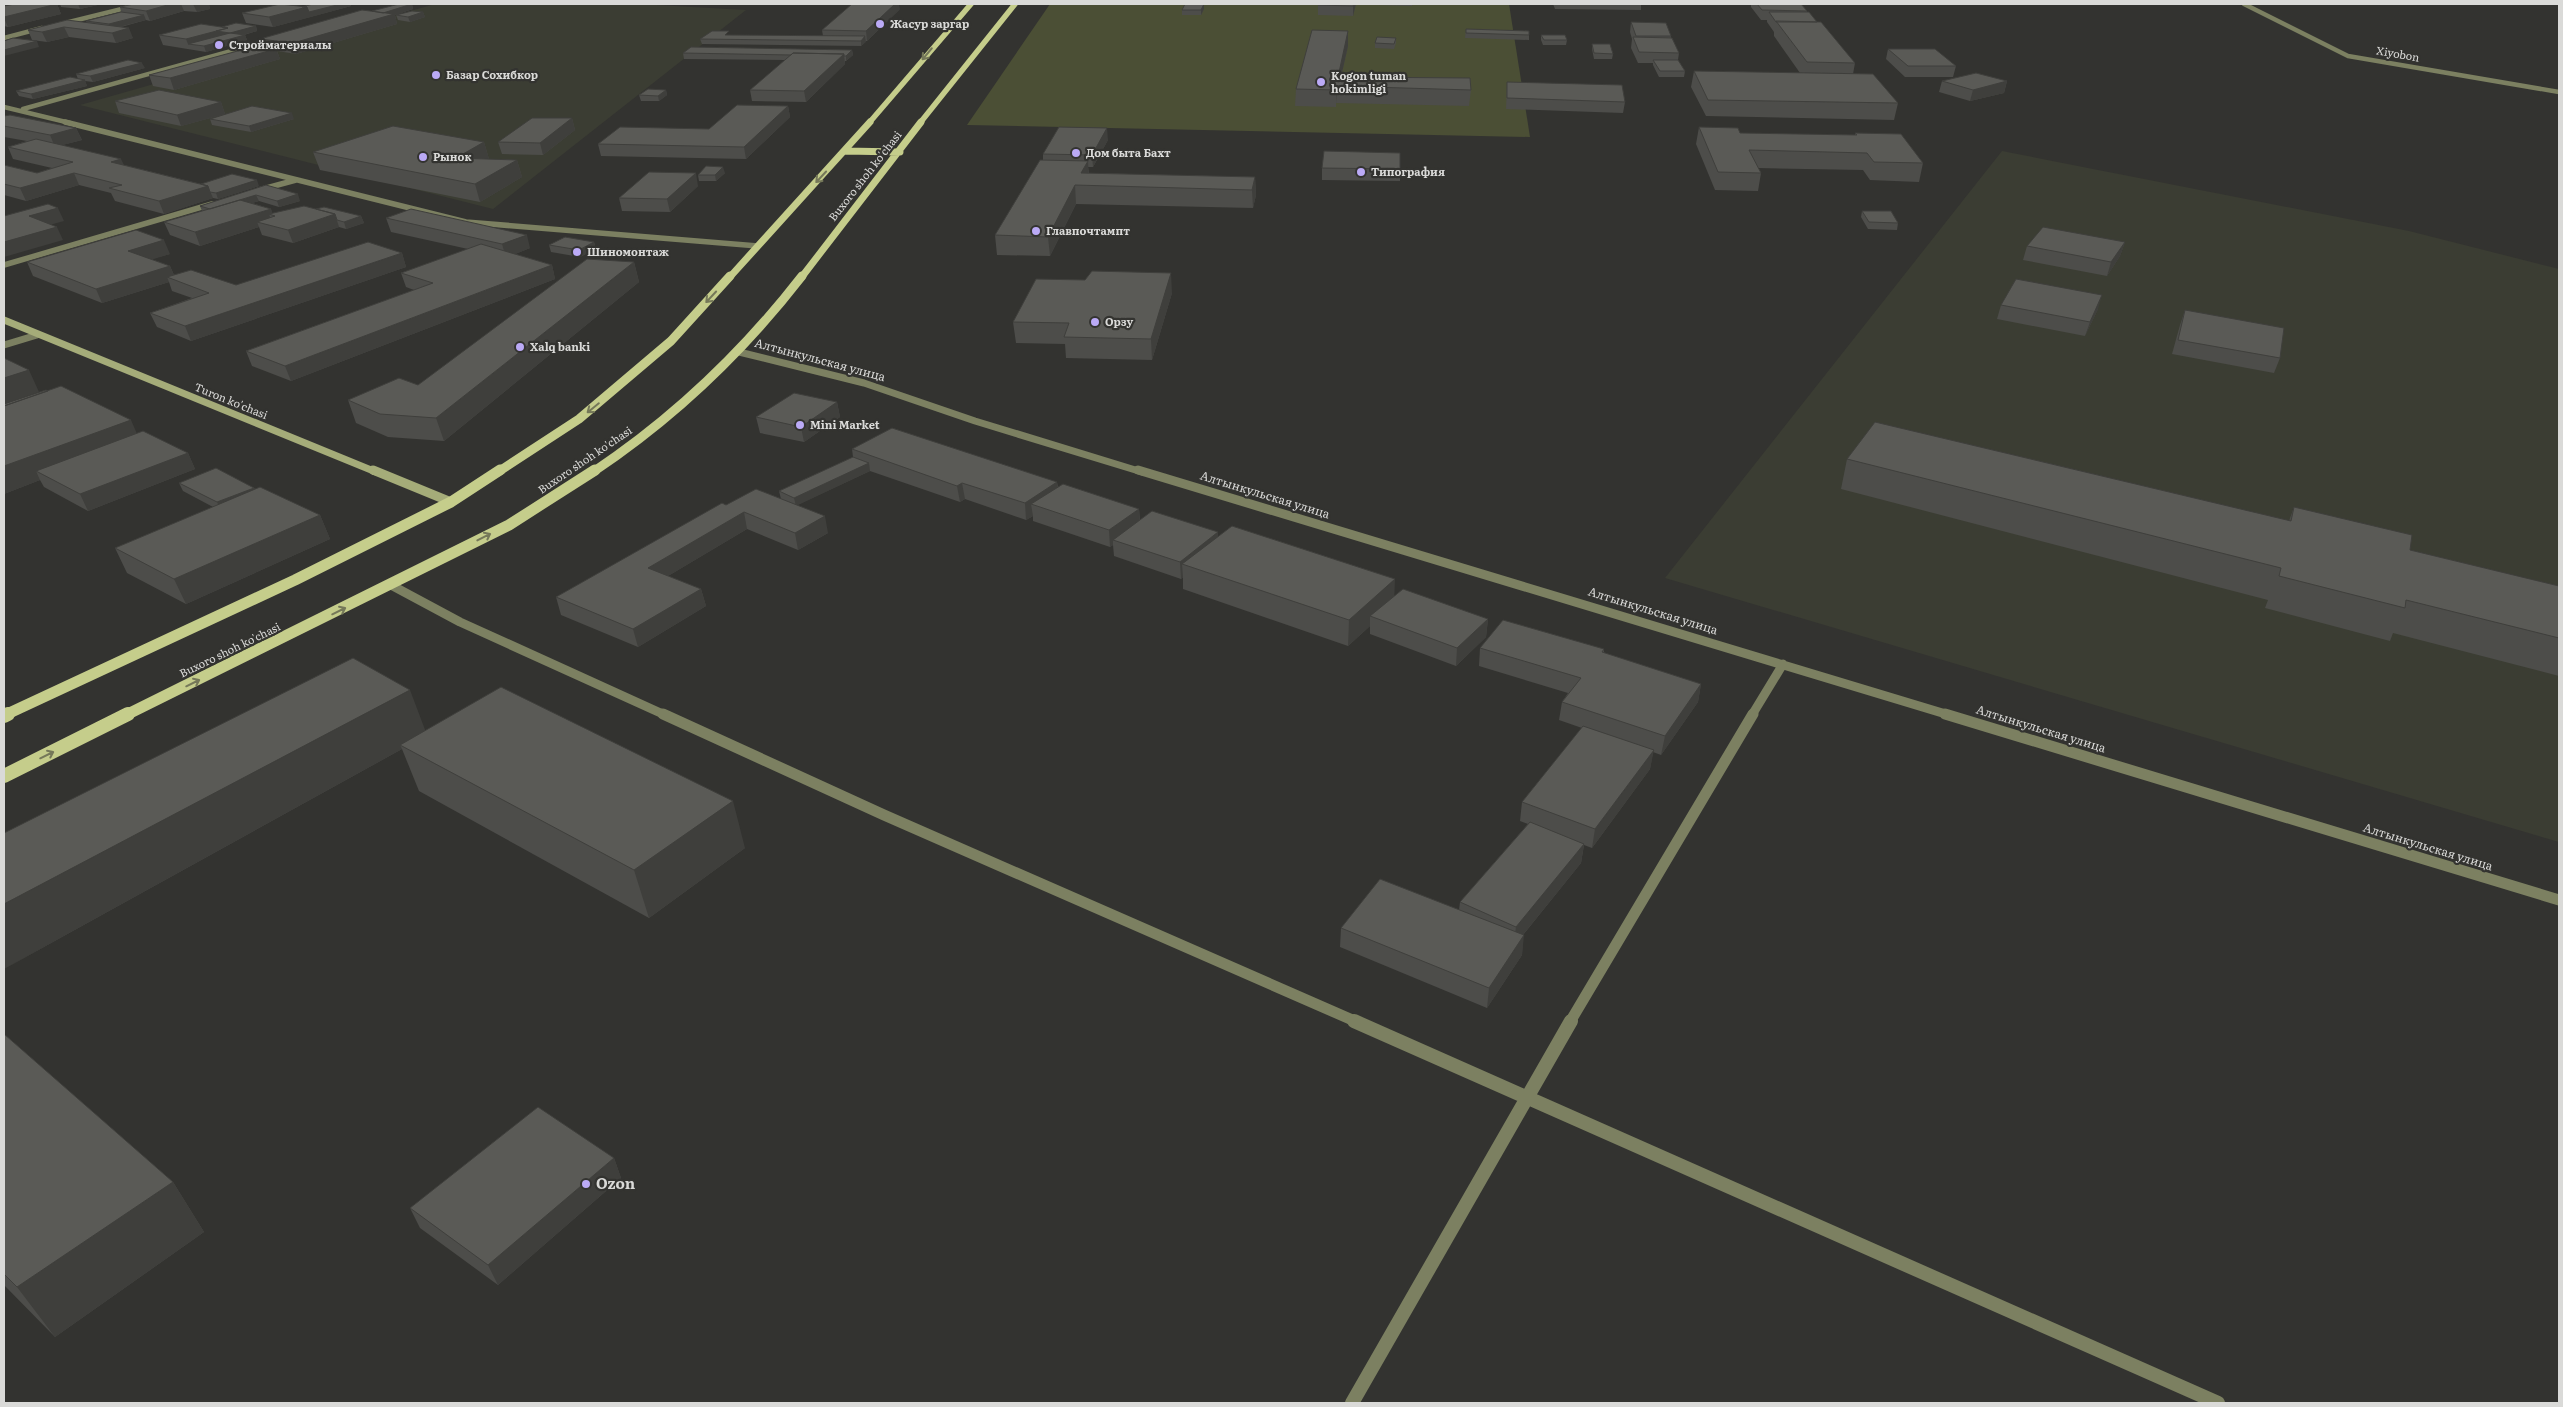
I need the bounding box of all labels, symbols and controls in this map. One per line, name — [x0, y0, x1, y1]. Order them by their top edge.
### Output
place label: Жасур заргар — [890, 15, 969, 31]
marker: Жасур заргар — [874, 18, 886, 30]
place label: Стройматериалы — [229, 36, 332, 52]
marker: Стройматериалы — [213, 39, 225, 51]
street label: Xiyobon — [2375, 41, 2421, 65]
one-way arrow — [922, 47, 933, 60]
place label: Базар Сохибкор — [446, 66, 538, 82]
place label: Kogon tuman hokimligi — [1331, 67, 1407, 96]
marker: Базар Сохибкор — [430, 69, 442, 81]
marker: Kogon tuman hokimligi — [1315, 76, 1327, 88]
street label: Buxoro shoh ko'chasi — [824, 127, 905, 224]
place label: Дом быта Бахт — [1086, 144, 1171, 160]
marker: Дом быта Бахт — [1070, 147, 1082, 159]
place label: Рынок — [433, 148, 472, 164]
marker: Рынок — [417, 151, 429, 163]
place label: Типография — [1371, 163, 1445, 179]
marker: Типография — [1355, 166, 1367, 178]
one-way arrow — [815, 171, 827, 183]
place label: Главпочтампт — [1046, 222, 1130, 238]
marker: Главпочтампт — [1030, 225, 1042, 237]
place label: Шиномонтаж — [587, 243, 670, 259]
marker: Шиномонтаж — [571, 246, 583, 258]
one-way arrow — [705, 290, 717, 303]
place label: Орзу — [1105, 313, 1133, 329]
marker: Орзу — [1089, 316, 1101, 328]
street label: Алтынкульская улица — [753, 333, 888, 385]
place label: Xalq banki — [530, 338, 590, 354]
marker: Xalq banki — [514, 341, 526, 353]
street label: Turon ko'chasi — [192, 378, 271, 422]
one-way arrow — [587, 402, 600, 413]
place label: Mini Market — [810, 416, 880, 432]
marker: Mini Market — [794, 419, 806, 431]
street label: Buxoro shoh ko'chasi — [534, 421, 635, 497]
street label: Алтынкульская улица — [1198, 466, 1333, 523]
one-way arrow — [476, 532, 491, 541]
street label: Алтынкульская улица — [1586, 582, 1721, 639]
one-way arrow — [331, 606, 346, 615]
street label: Buxoro shoh ko'chasi — [176, 618, 283, 681]
one-way arrow — [185, 677, 200, 687]
street label: Алтынкульская улица — [1974, 700, 2109, 757]
one-way arrow — [40, 749, 55, 759]
street label: Алтынкульская улица — [2361, 818, 2496, 875]
place label: Ozon — [596, 1171, 636, 1194]
marker: Ozon — [580, 1178, 592, 1190]

